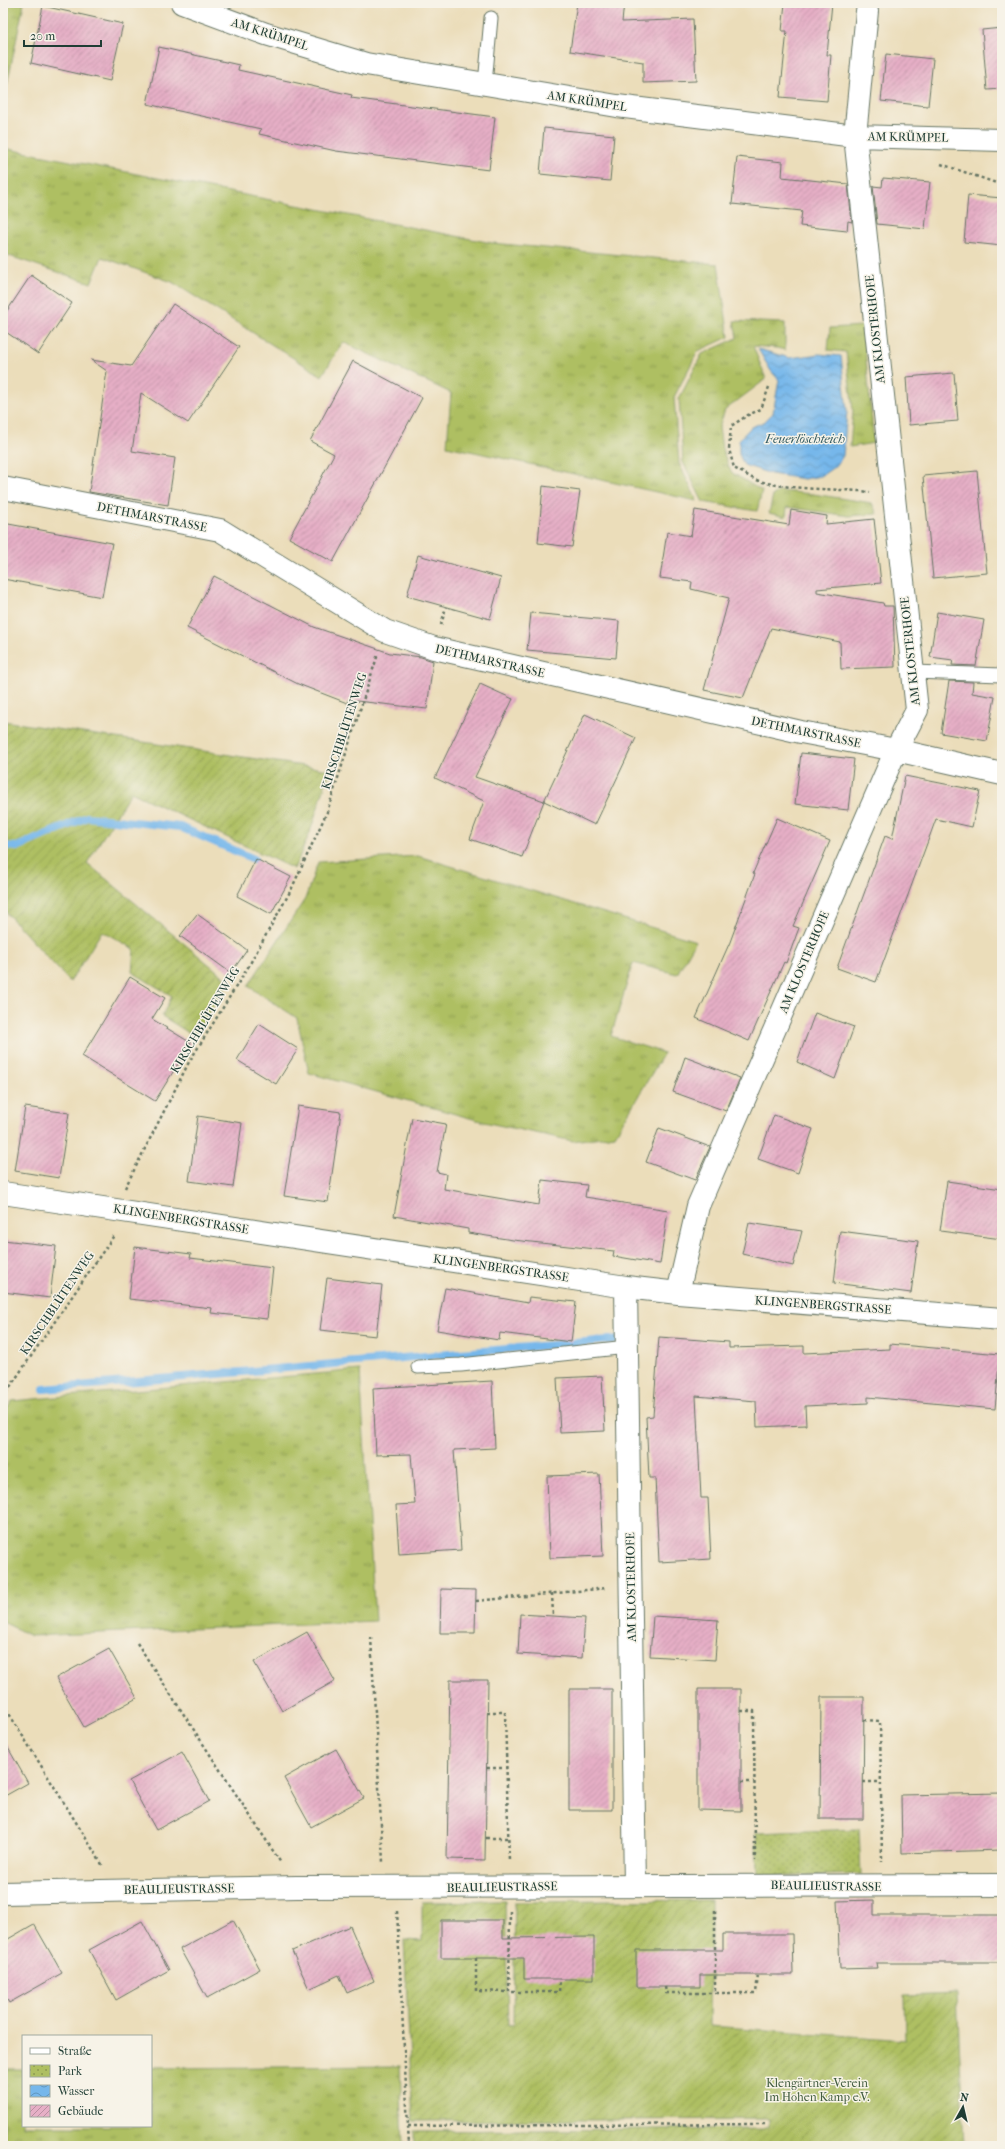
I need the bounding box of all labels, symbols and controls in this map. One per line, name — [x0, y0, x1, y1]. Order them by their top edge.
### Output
street label: AM KRÜMPEL — [229, 14, 311, 53]
scale bar — [24, 22, 101, 48]
text: 20 m — [30, 29, 55, 43]
street label: AM KRÜMPEL — [545, 87, 629, 114]
street label: AM KRÜMPEL — [867, 128, 949, 145]
street label: AM KLOSTERHOFE — [862, 274, 888, 385]
water label: Feuerlöschteich — [764, 431, 845, 446]
street label: DETHMARSTRASSE — [96, 499, 208, 535]
street label: AM KLOSTERHOFE — [897, 596, 923, 707]
street label: DETHMARSTRASSE — [434, 642, 546, 680]
street label: KIRSCHBLÜTENWEG — [318, 670, 370, 791]
street label: DETHMARSTRASSE — [750, 714, 862, 750]
street label: AM KLOSTERHOFE — [776, 909, 832, 1016]
street label: KIRSCHBLÜTENWEG — [167, 963, 243, 1076]
street label: KLINGENBERGSTRASSE — [112, 1201, 250, 1237]
street label: KIRSCHBLÜTENWEG — [16, 1248, 97, 1357]
street label: KLINGENBERGSTRASSE — [432, 1252, 570, 1284]
street label: KLINGENBERGSTRASSE — [754, 1293, 892, 1317]
street label: AM KLOSTERHOFE — [623, 1532, 639, 1643]
street label: BEAULIEUSTRASSE — [770, 1878, 882, 1894]
street label: BEAULIEUSTRASSE — [446, 1879, 558, 1895]
street label: BEAULIEUSTRASSE — [123, 1881, 235, 1897]
legend — [22, 2035, 152, 2127]
text: Straße — [58, 2044, 92, 2058]
text: Park — [58, 2064, 83, 2078]
park label: Klengärtner-Verein Im Hohen Kamp e.V. — [765, 2076, 870, 2104]
text: Wasser — [57, 2084, 95, 2098]
north arrow — [943, 2087, 983, 2127]
text: N — [959, 2091, 970, 2105]
text: Gebäude — [58, 2104, 103, 2118]

